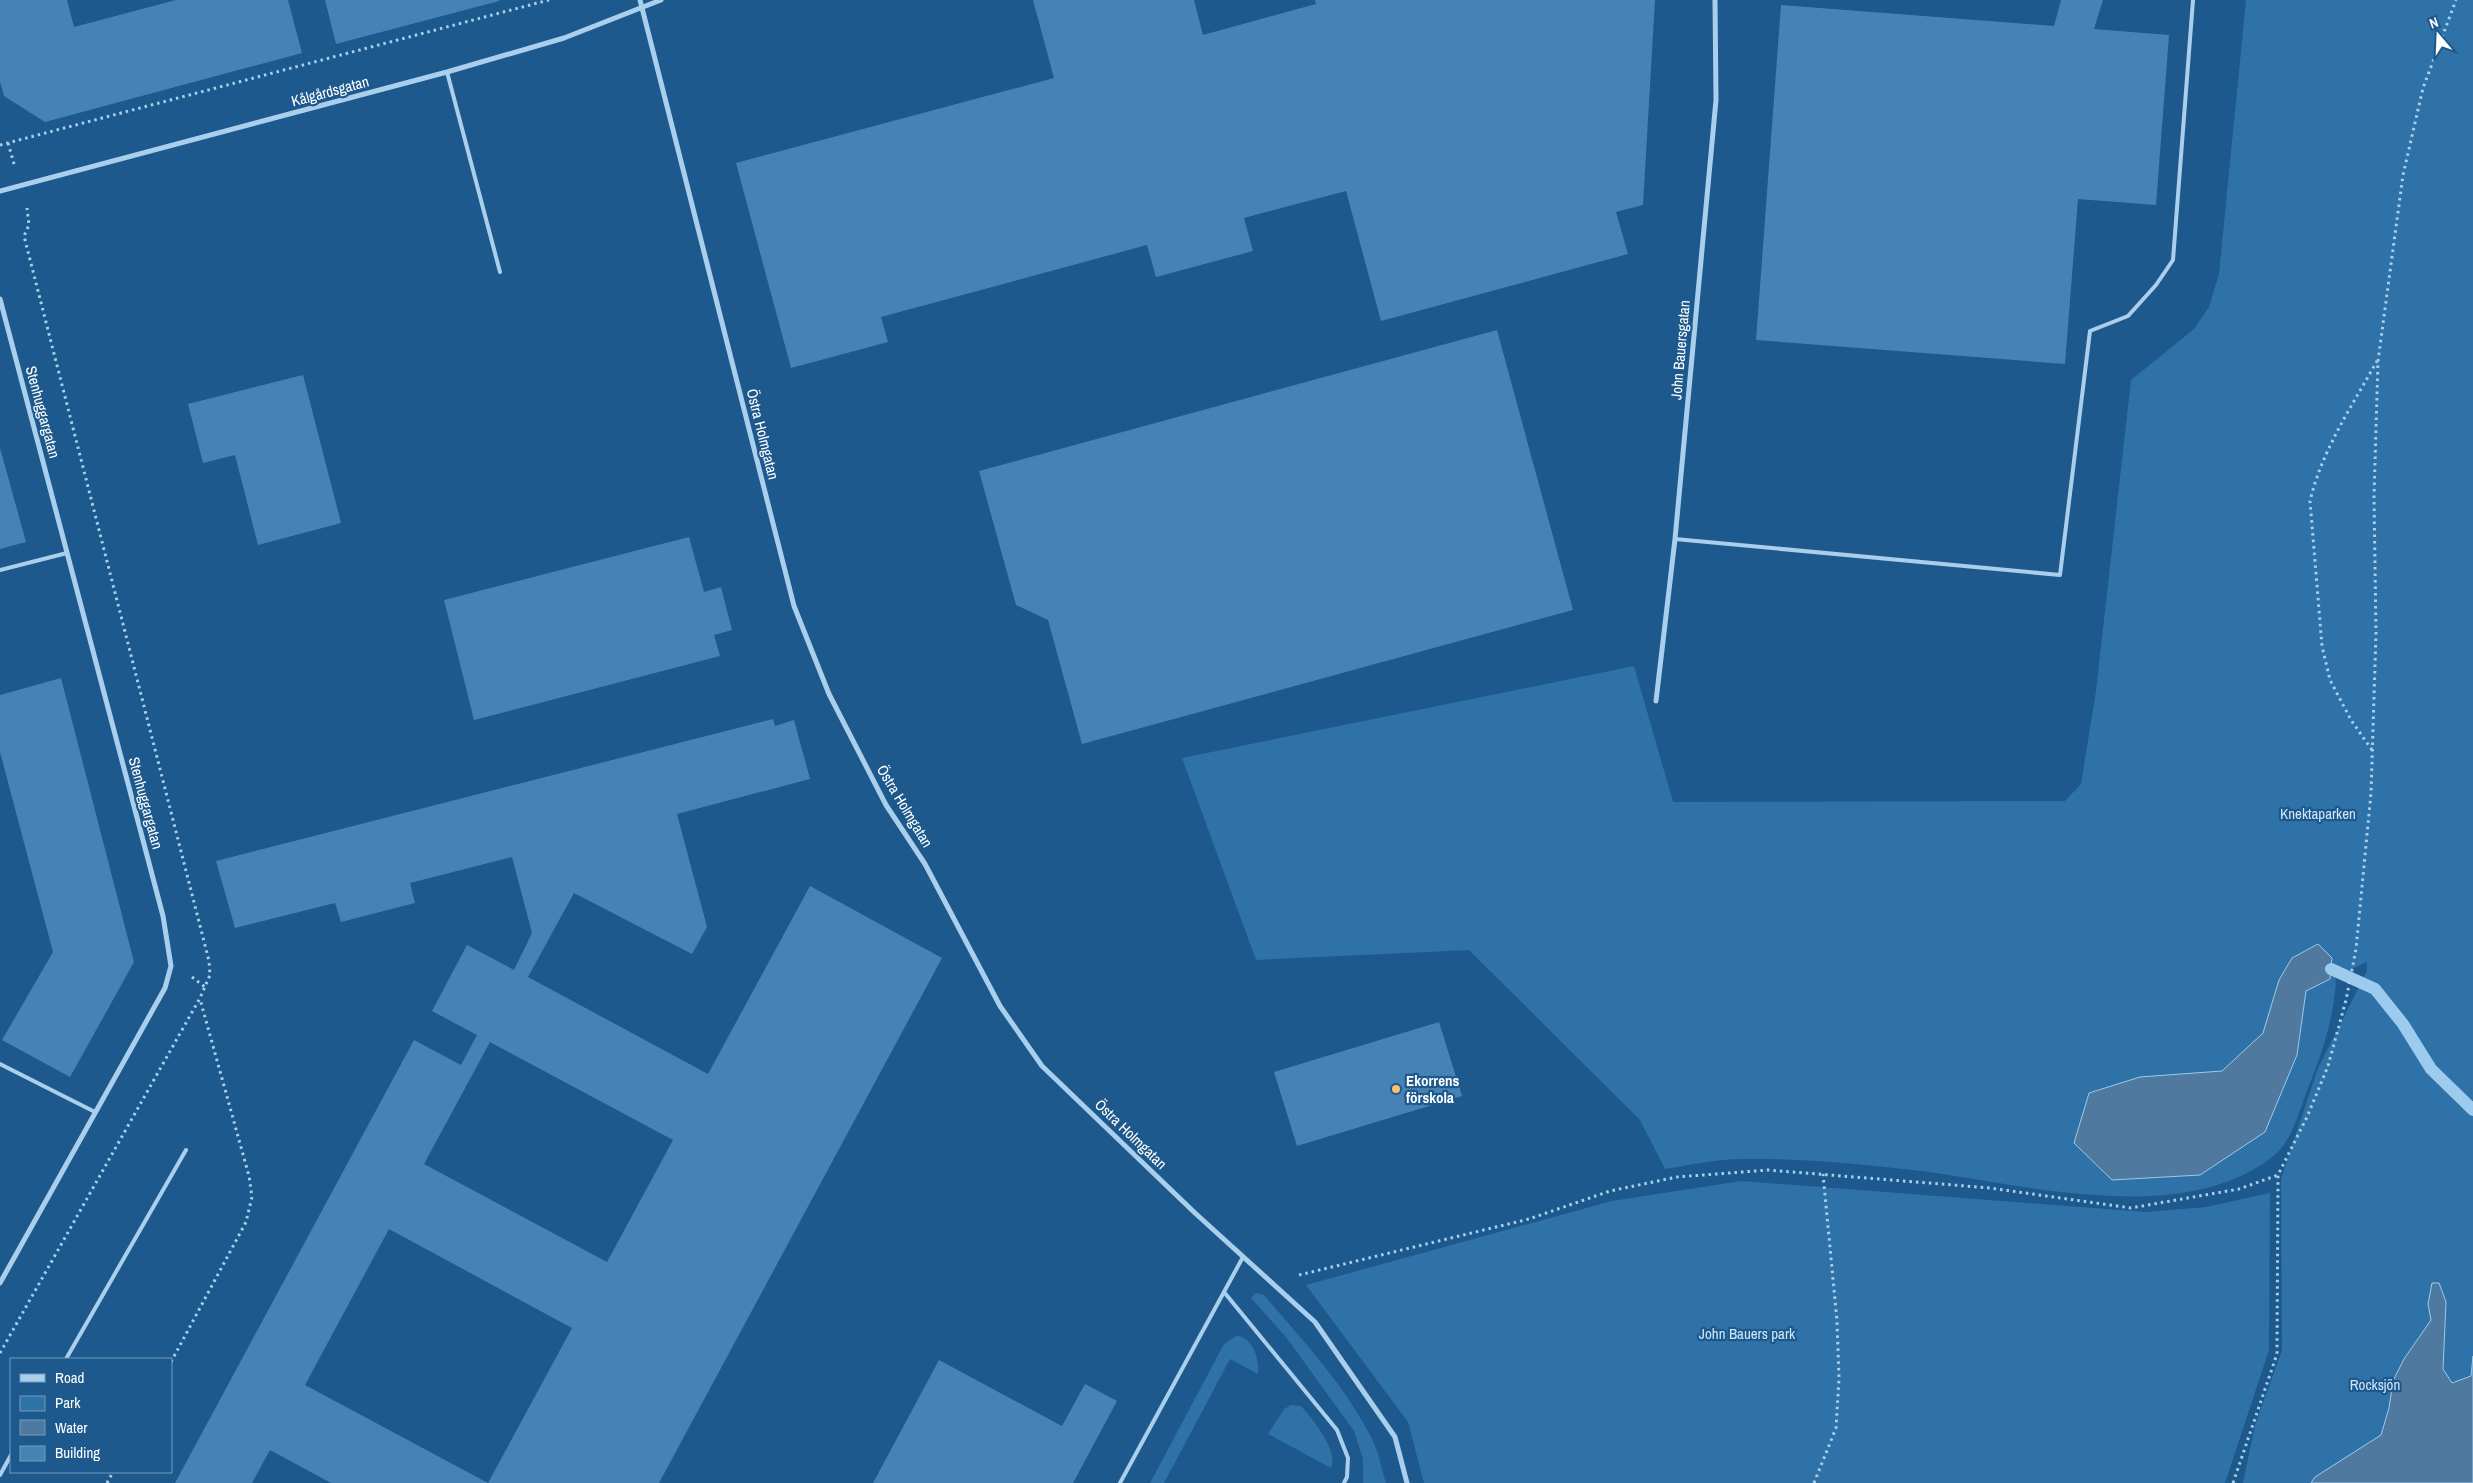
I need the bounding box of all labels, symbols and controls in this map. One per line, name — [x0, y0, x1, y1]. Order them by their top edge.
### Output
north arrow — [2413, 10, 2463, 60]
text: N — [2427, 13, 2441, 33]
street label: Kålgårdsgatan — [289, 71, 371, 111]
street label: John Bauersgatan — [1665, 299, 1695, 401]
street label: Stenhuggargatan — [21, 364, 65, 460]
street label: Östra Holmgatan — [742, 386, 784, 482]
street label: Stenhuggargatan — [124, 755, 168, 851]
street label: Östra Holmgatan — [872, 761, 938, 851]
park label: Knektaparken — [2280, 803, 2356, 824]
place label: Ekorrens förskola — [1406, 1070, 1459, 1108]
marker: Ekorrens förskola — [1390, 1083, 1402, 1095]
street label: Östra Holmgatan — [1090, 1094, 1172, 1174]
park label: John Bauers park — [1699, 1323, 1796, 1344]
legend — [10, 1358, 172, 1473]
text: Road — [55, 1367, 84, 1388]
park label: Rocksjön — [2350, 1374, 2400, 1395]
text: Park — [55, 1392, 81, 1413]
text: Water — [55, 1417, 87, 1438]
text: Building — [55, 1442, 100, 1463]

